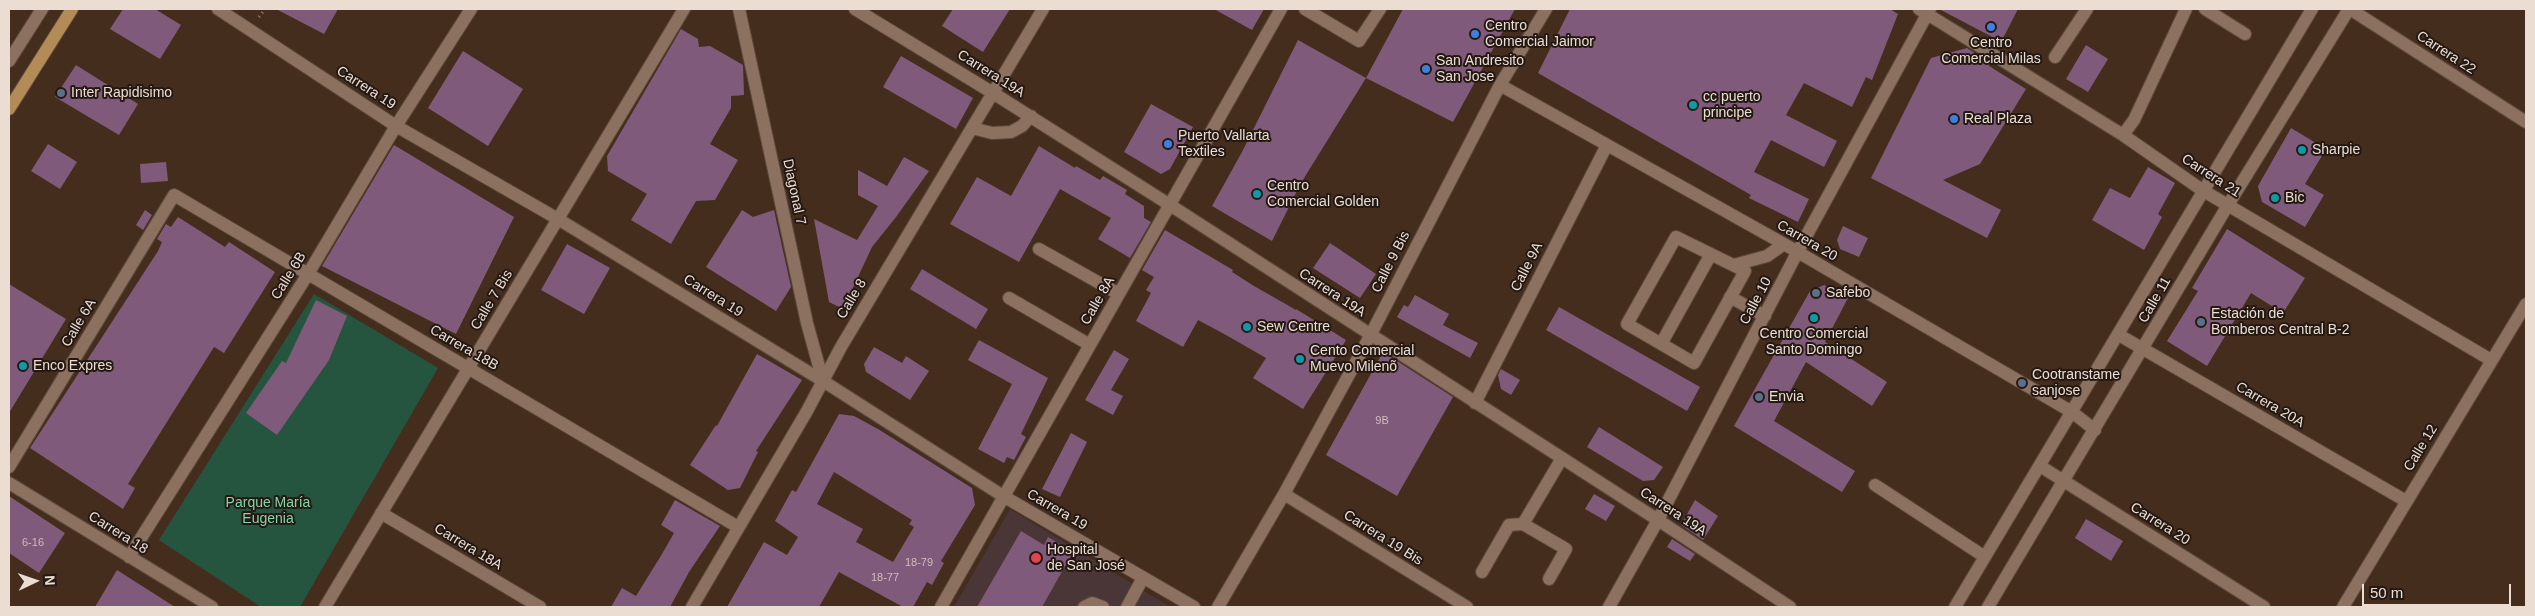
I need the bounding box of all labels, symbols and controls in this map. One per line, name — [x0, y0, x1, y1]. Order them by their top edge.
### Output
place label: Centro Comercial Jaimor — [1485, 18, 1594, 50]
marker: Centro Comercial Milas — [1985, 21, 1997, 33]
marker: Centro Comercial Jaimor — [1469, 28, 1481, 40]
street label: Carrera 22 — [2413, 28, 2479, 78]
place label: Centro Comercial Milas — [1941, 35, 2041, 68]
street label: Carrera 19A — [954, 47, 1028, 101]
place label: San Andresito San Jose — [1436, 53, 1524, 85]
street label: Carrera 19 — [333, 63, 399, 113]
marker: San Andresito San Jose — [1420, 63, 1432, 75]
place label: Inter Rapidisimo — [71, 85, 172, 101]
marker: Inter Rapidisimo — [55, 87, 67, 99]
place label: cc puerto principe — [1703, 89, 1761, 121]
marker: cc puerto principe — [1687, 99, 1699, 111]
place label: Real Plaza — [1964, 111, 2032, 127]
marker: Real Plaza — [1948, 113, 1960, 125]
place label: Puerto Vallarta Textiles — [1178, 128, 1270, 160]
marker: Puerto Vallarta Textiles — [1162, 138, 1174, 150]
place label: Sharpie — [2312, 142, 2360, 158]
marker: Sharpie — [2296, 144, 2308, 156]
street label: Carrera 21 — [2178, 151, 2244, 201]
street label: Diagonal 7 — [779, 158, 809, 226]
place label: Centro Comercial Golden — [1267, 178, 1379, 210]
marker: Centro Comercial Golden — [1251, 188, 1263, 200]
place label: Bic — [2285, 190, 2304, 206]
marker: Bic — [2269, 192, 2281, 204]
street label: Carrera 20 — [1774, 217, 1840, 265]
street label: Calle 9 Bis — [1368, 228, 1414, 296]
street label: Calle 9A — [1508, 240, 1546, 294]
street label: Calle 6B — [268, 249, 310, 303]
street label: Carrera 19A — [1295, 265, 1369, 321]
street label: Calle 7 Bis — [468, 267, 516, 333]
street label: Carrera 19 — [680, 271, 746, 321]
street label: Calle 8A — [1077, 274, 1119, 328]
street label: Calle 10 — [1737, 274, 1775, 328]
street label: Calle 11 — [2135, 274, 2175, 326]
street label: Calle 8 — [834, 276, 870, 322]
place label: Safebo — [1826, 285, 1870, 301]
marker: Safebo — [1810, 287, 1822, 299]
street label: Calle 6A — [58, 296, 100, 350]
place label: Estación de Bomberos Central B-2 — [2211, 306, 2350, 338]
marker: Centro Comercial Santo Domingo — [1808, 312, 1820, 324]
marker: Estación de Bomberos Central B-2 — [2195, 316, 2207, 328]
place label: Sew Centre — [1257, 319, 1330, 335]
marker: Sew Centre — [1241, 321, 1253, 333]
street label: Carrera 18B — [427, 322, 501, 374]
place label: Centro Comercial Santo Domingo — [1760, 326, 1868, 358]
place label: Cento Comercial Muevo Milenõ — [1310, 343, 1414, 376]
marker: Cento Comercial Muevo Milenõ — [1294, 353, 1306, 365]
place label: Enco Expres — [33, 358, 112, 374]
marker: Enco Expres — [17, 360, 29, 372]
place label: Cootranstame sanjose — [2032, 367, 2120, 400]
marker: Cootranstame sanjose — [2016, 377, 2028, 389]
street label: Carrera 20A — [2233, 379, 2307, 431]
place label: Envia — [1769, 389, 1804, 405]
marker: Envia — [1753, 391, 1765, 403]
house number: 9B — [1375, 414, 1389, 428]
street label: Calle 12 — [2401, 422, 2441, 474]
street label: Carrera 19A — [1636, 484, 1710, 540]
street label: Carrera 19 — [1024, 486, 1090, 534]
park label: Parque María Eugenia — [226, 495, 310, 528]
street label: Carrera 20 — [2127, 499, 2193, 549]
street label: Carrera 19 Bis — [1340, 507, 1426, 569]
street label: Carrera 18 — [85, 508, 151, 558]
street label: Carrera 18A — [431, 520, 505, 574]
house number: 6-16 — [22, 536, 44, 550]
place label: Hospital de San José — [1047, 542, 1125, 574]
marker: Hospital de San José — [1029, 551, 1043, 565]
north arrow — [10, 556, 60, 606]
house number: 18-79 — [905, 556, 933, 570]
house number: 18-77 — [871, 571, 899, 585]
scale bar — [2365, 574, 2514, 606]
text: N — [42, 575, 58, 586]
text: 50 m — [2370, 584, 2403, 601]

